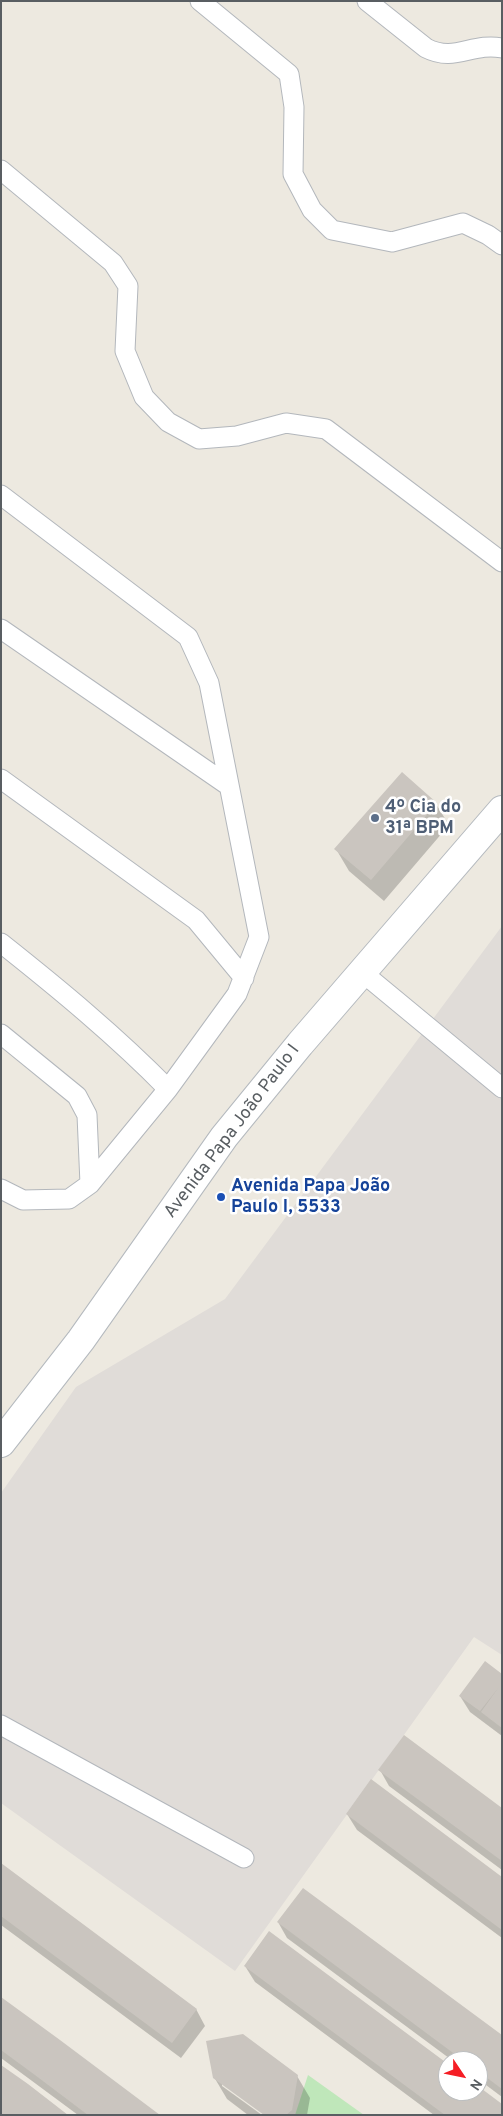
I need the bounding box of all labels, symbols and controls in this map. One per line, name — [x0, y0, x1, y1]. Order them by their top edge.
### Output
place label: 4º Cia do 31ª BPM — [385, 797, 461, 840]
marker: 4º Cia do 31ª BPM — [369, 812, 381, 824]
street label: Avenida Papa João Paulo I — [161, 1041, 305, 1223]
place label: Avenida Papa João Paulo I, 5533 — [231, 1176, 390, 1218]
marker: Avenida Papa João Paulo I, 5533 — [215, 1191, 227, 1203]
north arrow — [438, 2051, 488, 2101]
text: N — [465, 2075, 485, 2093]

